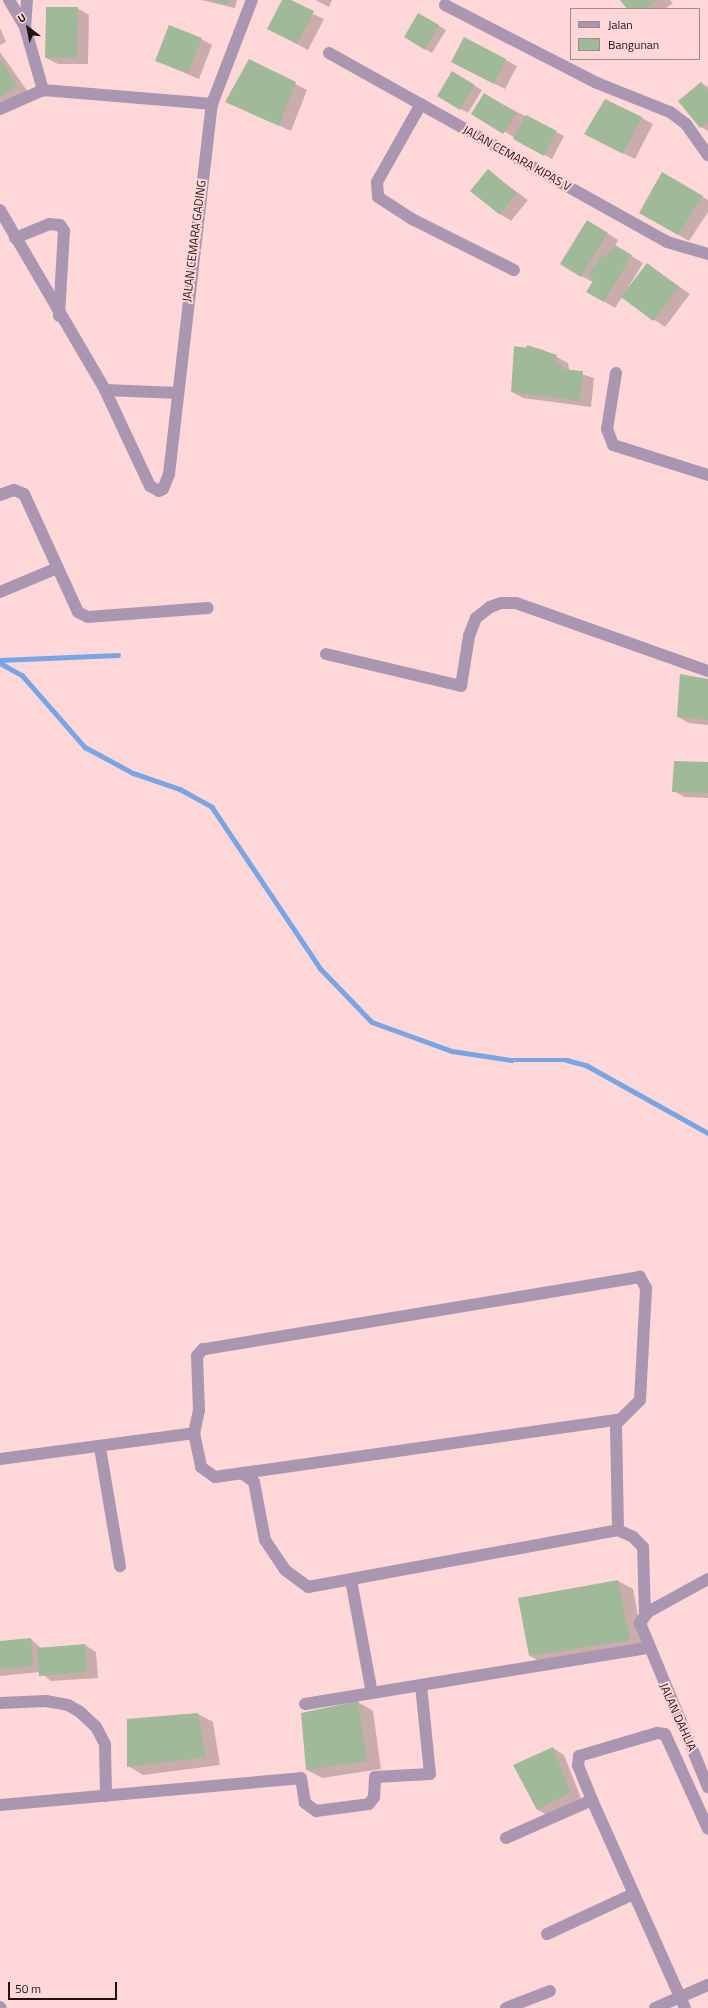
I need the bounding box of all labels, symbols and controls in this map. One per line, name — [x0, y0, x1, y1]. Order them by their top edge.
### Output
north arrow — [8, 8, 48, 48]
legend — [570, 8, 700, 60]
text: U — [14, 9, 29, 27]
text: Jalan — [608, 15, 633, 34]
text: Bangunan — [608, 35, 659, 54]
street label: JALAN CEMARA KIPAS V — [460, 122, 574, 194]
street label: JALAN CEMARA GADING — [179, 179, 209, 303]
street label: JALAN DAHLIA — [657, 1681, 699, 1753]
scale bar — [10, 1974, 119, 2000]
text: 50 m — [15, 1979, 41, 1998]

